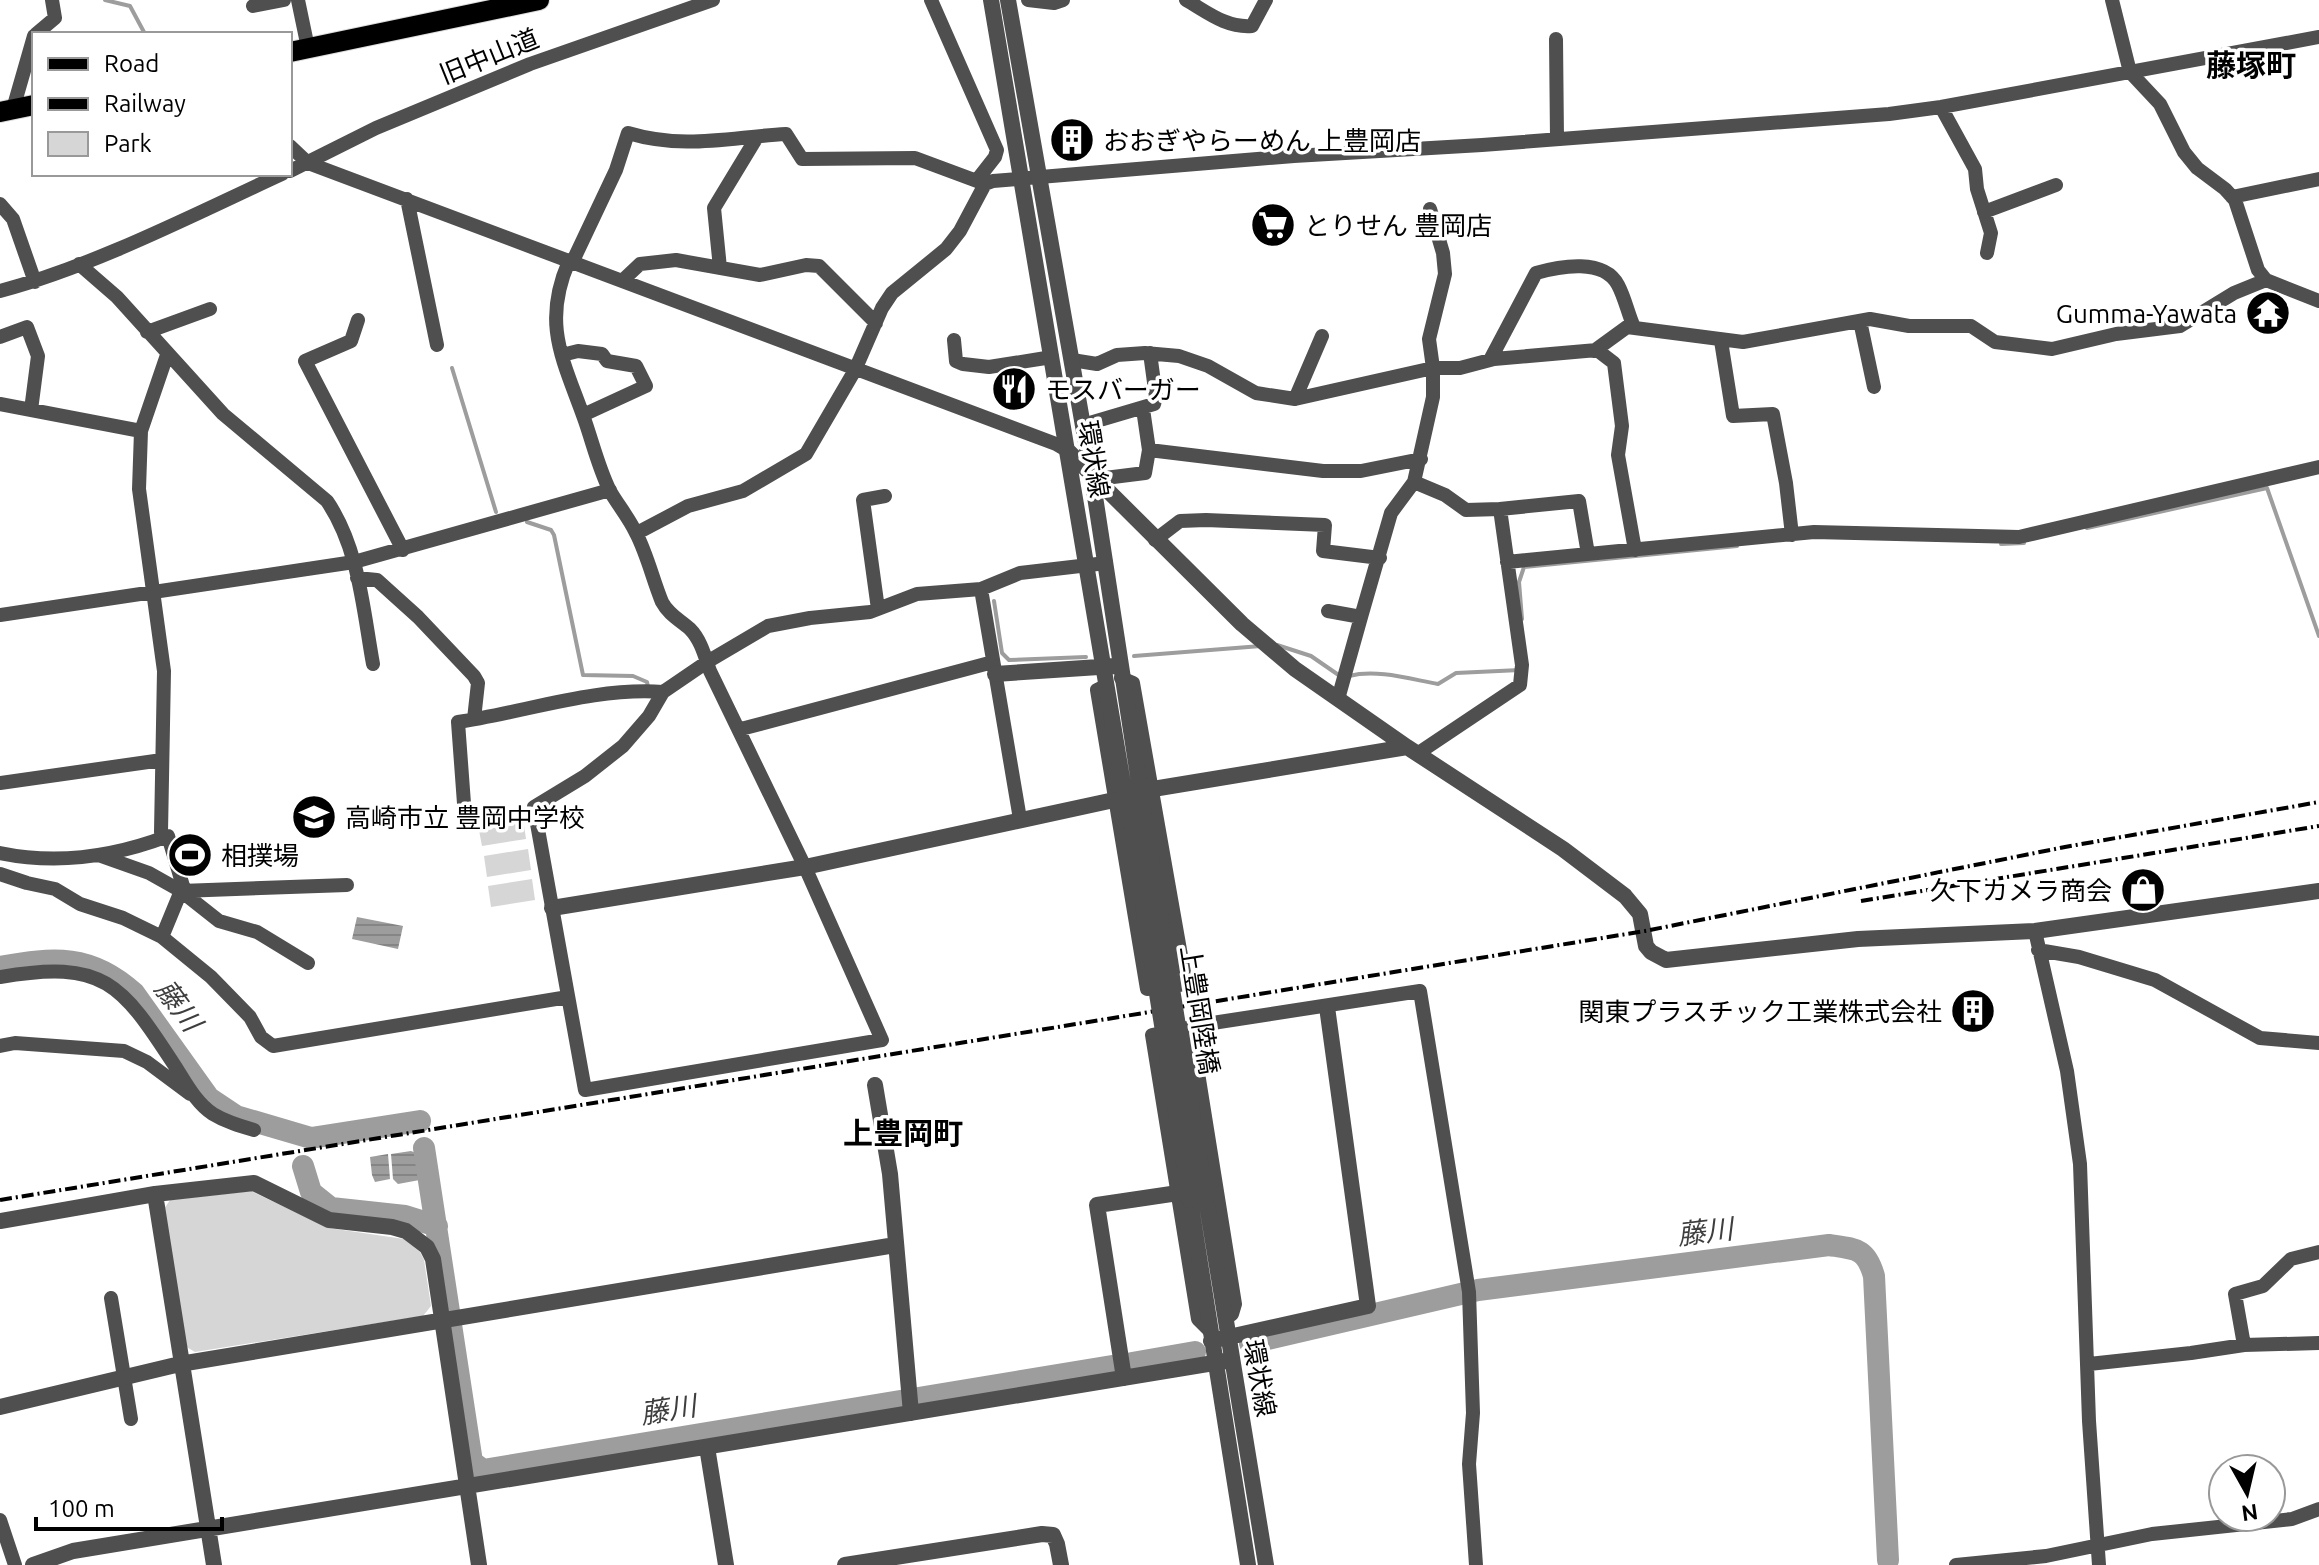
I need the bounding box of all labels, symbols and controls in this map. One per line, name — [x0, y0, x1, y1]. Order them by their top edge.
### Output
street label: 旧中山道 — [435, 23, 543, 89]
legend — [32, 32, 292, 176]
district label: 藤塚町 — [2206, 48, 2296, 82]
text: Road — [104, 50, 159, 77]
text: Railway — [104, 90, 186, 117]
building icon: おおぎやらーめん 上豊岡店 — [1048, 116, 1096, 164]
place label: おおぎやらーめん 上豊岡店 — [1103, 126, 1421, 155]
text: Park — [104, 130, 152, 157]
supermarket icon: とりせん 豊岡店 — [1249, 201, 1297, 249]
place label: とりせん 豊岡店 — [1304, 211, 1492, 240]
temple icon: Gumma-Yawata — [2244, 289, 2292, 337]
place label: Gumma-Yawata — [2056, 299, 2237, 328]
restaurant icon: モスバーガー — [990, 365, 1038, 413]
place label: モスバーガー — [1045, 375, 1201, 404]
street label: 環状線 — [1074, 418, 1114, 500]
school or university icon: 高崎市立 豊岡中学校 — [290, 793, 338, 841]
place label: 高崎市立 豊岡中学校 — [345, 803, 585, 832]
sports icon: 相撲場 — [166, 831, 214, 879]
place label: 相撲場 — [221, 841, 299, 870]
shop icon: 久下カメラ商会 — [2119, 866, 2167, 914]
place label: 久下カメラ商会 — [1930, 876, 2112, 905]
street label: 上豊岡陸橋 — [1176, 944, 1224, 1076]
water label: 藤川 — [150, 973, 210, 1039]
building icon: 関東プラスチック工業株式会社 — [1949, 987, 1997, 1035]
place label: 関東プラスチック工業株式会社 — [1579, 997, 1942, 1026]
district label: 上豊岡町 — [843, 1116, 963, 1150]
water label: 藤川 — [1675, 1212, 1738, 1250]
street label: 環状線 — [1239, 1337, 1281, 1419]
water label: 藤川 — [638, 1389, 701, 1429]
north arrow — [2207, 1453, 2287, 1533]
scale bar — [36, 1481, 222, 1531]
text: 100 m — [48, 1495, 115, 1522]
text: N — [2240, 1500, 2260, 1527]

